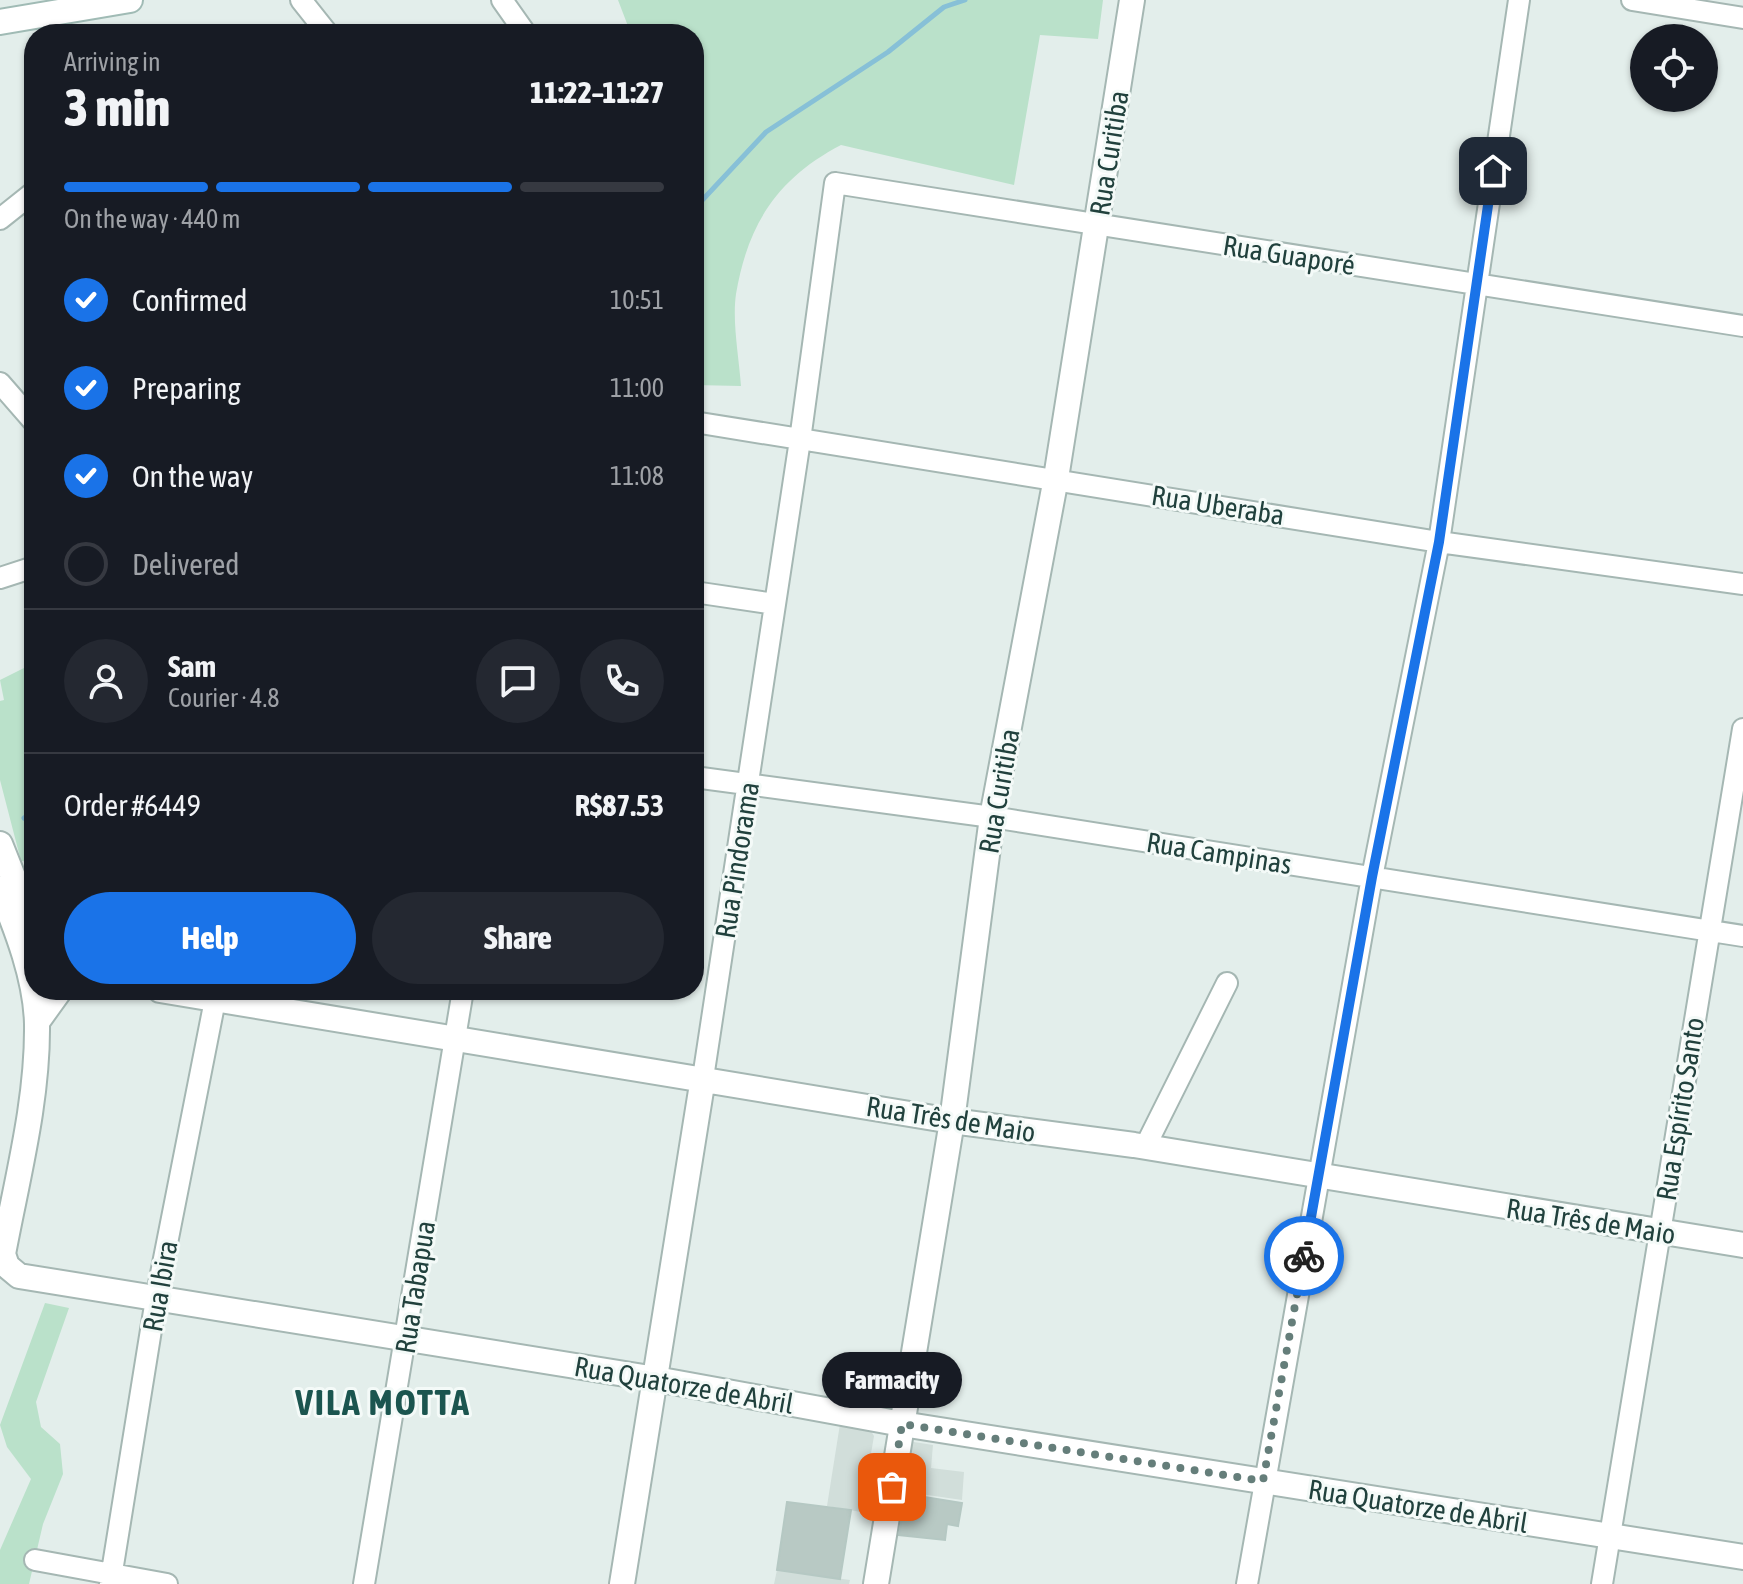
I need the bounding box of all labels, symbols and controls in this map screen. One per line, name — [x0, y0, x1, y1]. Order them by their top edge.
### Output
map controls — [1630, 24, 1718, 112]
button: locate — [1630, 24, 1718, 112]
text: Arriving in — [64, 47, 161, 77]
text: 11:22–11:27 — [530, 75, 664, 109]
text: 3 min — [64, 77, 170, 137]
street label: Rua Curitiba — [1083, 88, 1135, 218]
pin — [1459, 137, 1527, 205]
icon: home — [1471, 149, 1515, 193]
text: On the way · 440 m — [64, 204, 241, 234]
street label: Rua Guaporé — [1221, 229, 1357, 281]
icon: check — [64, 278, 108, 322]
text: Confirmed — [132, 283, 247, 317]
text: 10:51 — [610, 285, 664, 315]
icon: check — [64, 366, 108, 410]
text: Preparing — [132, 371, 241, 405]
text: 11:00 — [610, 373, 664, 403]
icon: check — [64, 454, 108, 498]
text: On the way — [132, 459, 253, 493]
text: 11:08 — [610, 461, 664, 491]
street label: Rua Uberaba — [1149, 479, 1287, 531]
text: Delivered — [132, 547, 240, 581]
button: person — [64, 639, 148, 723]
button: chat — [476, 639, 560, 723]
button: phone — [580, 639, 664, 723]
text: Sam — [168, 649, 216, 683]
text: Courier · 4.8 — [168, 683, 279, 713]
street label: Rua Curitiba — [972, 726, 1026, 856]
street label: Rua Pindorama — [709, 780, 765, 940]
text: Order #6449 — [64, 788, 201, 822]
text: R$87.53 — [575, 788, 664, 822]
street label: Rua Campinas — [1144, 826, 1294, 880]
button: Help — [64, 892, 356, 984]
button: Share — [372, 892, 664, 984]
street label: Rua Espírito Santo — [1650, 1015, 1710, 1203]
street label: Rua Três de Maio — [864, 1090, 1038, 1148]
street label: Rua Três de Maio — [1504, 1192, 1678, 1250]
courier — [1264, 1216, 1344, 1296]
street label: Rua Tabapua — [389, 1218, 441, 1356]
icon: bike — [1282, 1234, 1326, 1278]
street label: Rua Ibira — [136, 1238, 184, 1334]
street label: Rua Quatorze de Abril — [572, 1350, 797, 1420]
callout: Farmacity — [822, 1351, 962, 1407]
text: Farmacity — [845, 1365, 939, 1395]
district label: VILA MOTTA — [294, 1381, 471, 1423]
pin — [858, 1453, 926, 1521]
icon: bag — [870, 1465, 914, 1509]
street label: Rua Quatorze de Abril — [1306, 1473, 1531, 1539]

